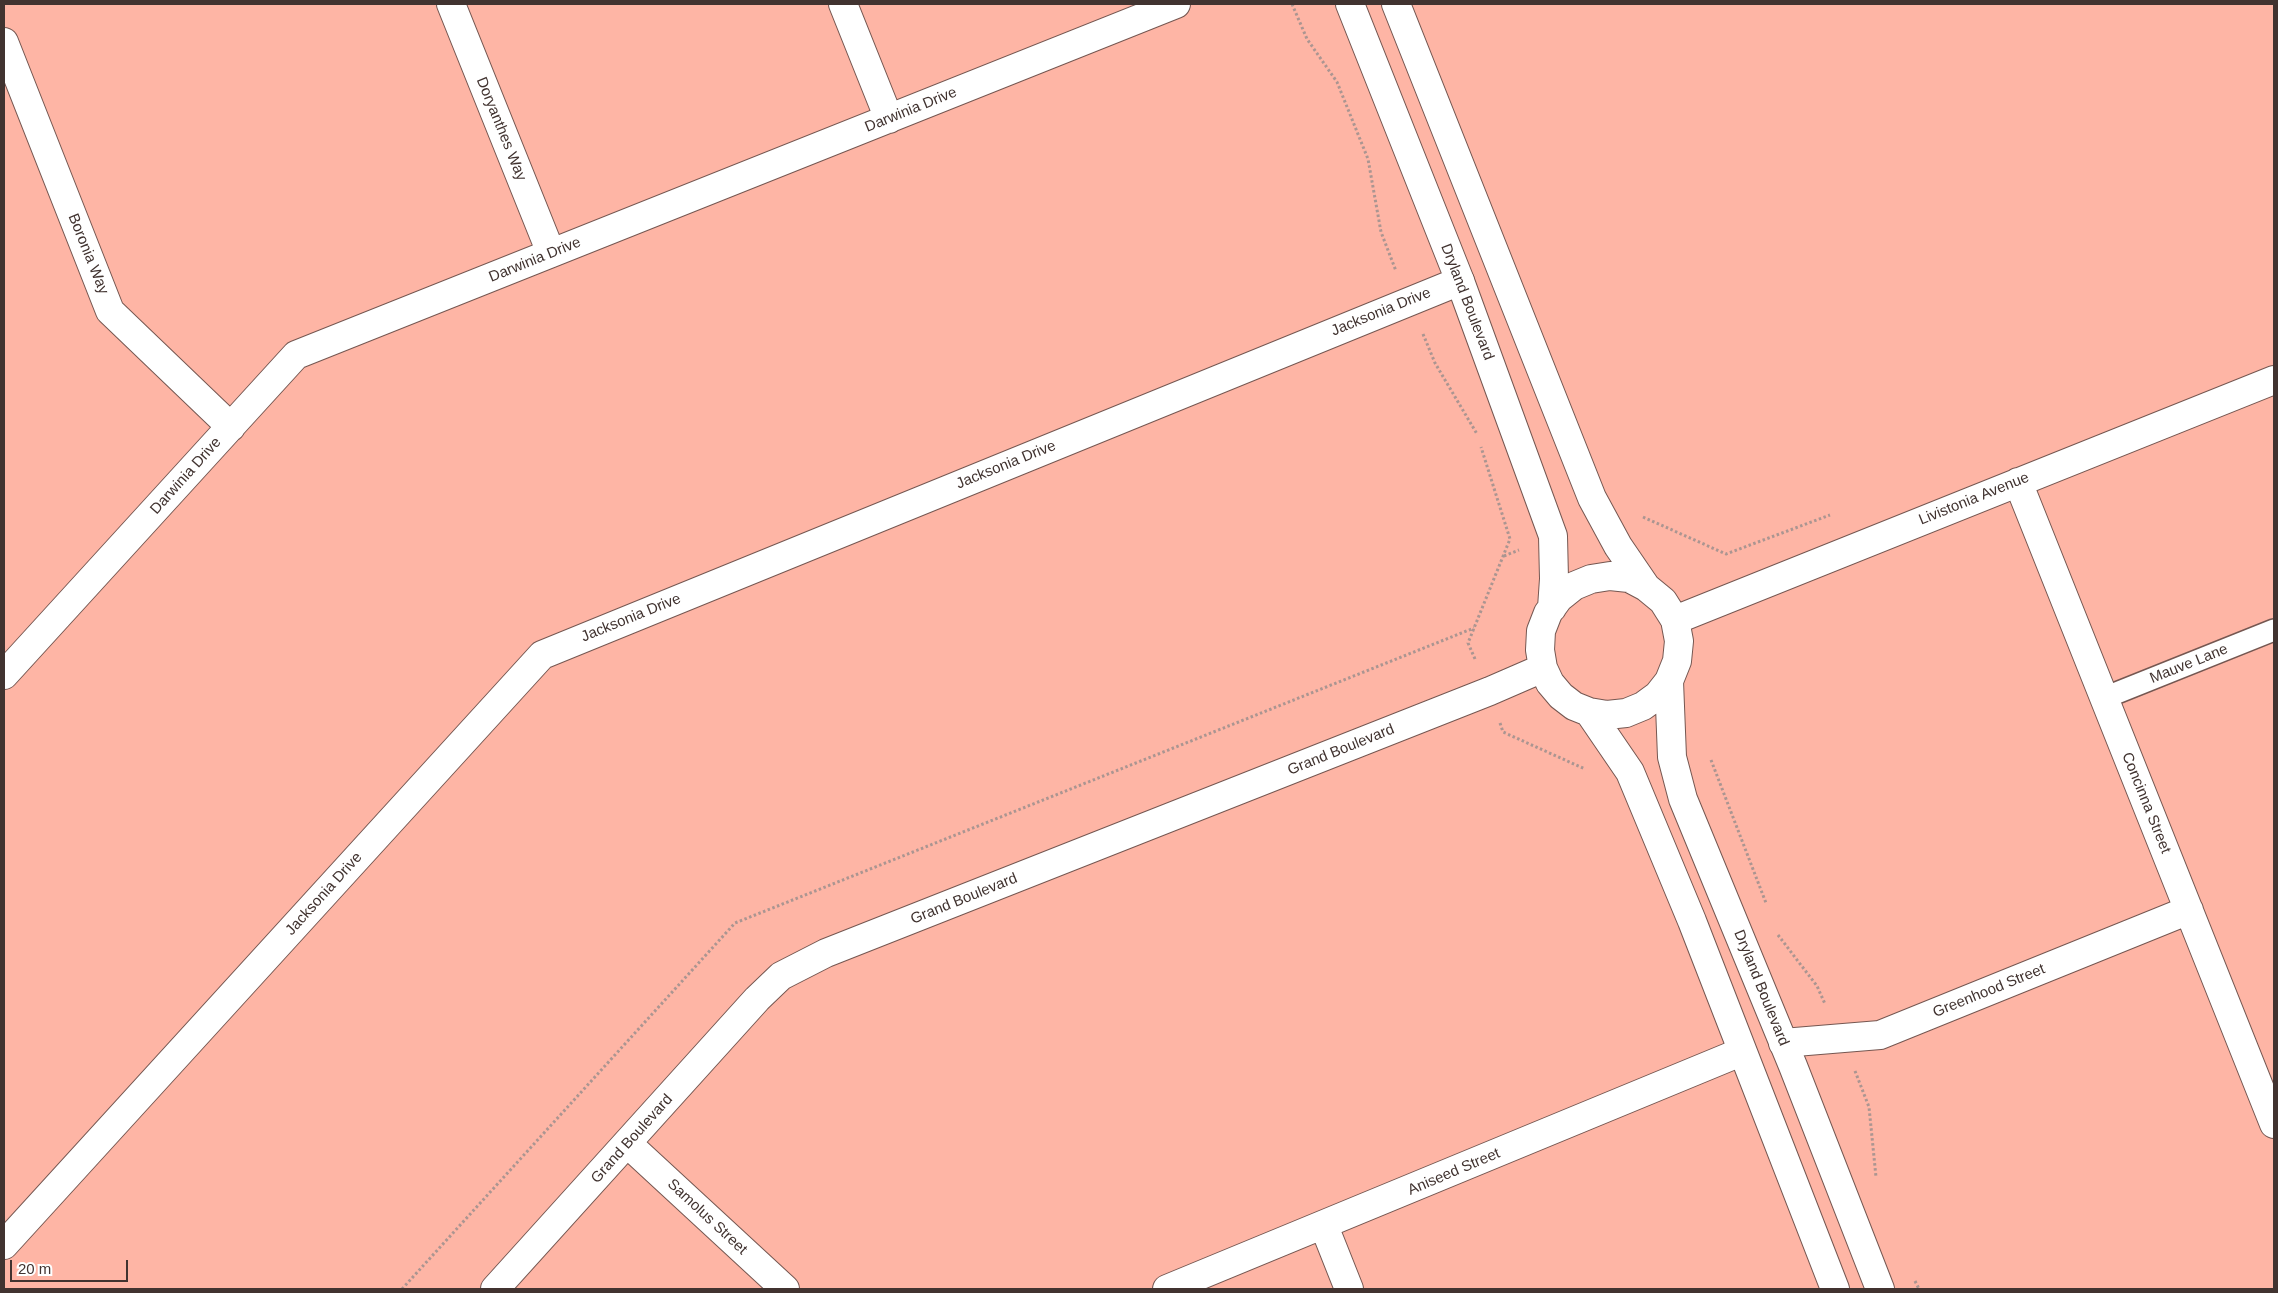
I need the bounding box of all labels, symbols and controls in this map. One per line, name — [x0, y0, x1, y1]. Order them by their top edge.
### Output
street label: Doryanthes Way — [472, 74, 530, 184]
street label: Darwinia Drive — [862, 83, 960, 137]
street label: Boronia Way — [64, 211, 112, 297]
street label: Darwinia Drive — [486, 233, 584, 287]
street label: Dryland Boulevard — [1436, 241, 1498, 363]
street label: Jacksonia Drive — [1329, 284, 1433, 340]
street label: Darwinia Drive — [147, 434, 225, 518]
street label: Jacksonia Drive — [954, 437, 1058, 493]
street label: Livistonia Avenue — [1916, 469, 2032, 529]
street label: Jacksonia Drive — [579, 590, 683, 646]
street label: Mauve Lane — [2147, 640, 2231, 688]
street label: Grand Boulevard — [1285, 720, 1397, 780]
street label: Concinna Street — [2118, 750, 2174, 856]
street label: Jacksonia Drive — [282, 849, 366, 939]
street label: Grand Boulevard — [908, 869, 1020, 929]
street label: Dryland Boulevard — [1730, 927, 1792, 1049]
street label: Greenhood Street — [1930, 960, 2048, 1022]
street label: Grand Boulevard — [587, 1091, 677, 1187]
street label: Aniseed Street — [1405, 1144, 1503, 1200]
street label: Samolus Street — [663, 1175, 751, 1259]
scale bar — [12, 1250, 130, 1282]
text: 20 m — [18, 1260, 51, 1277]

